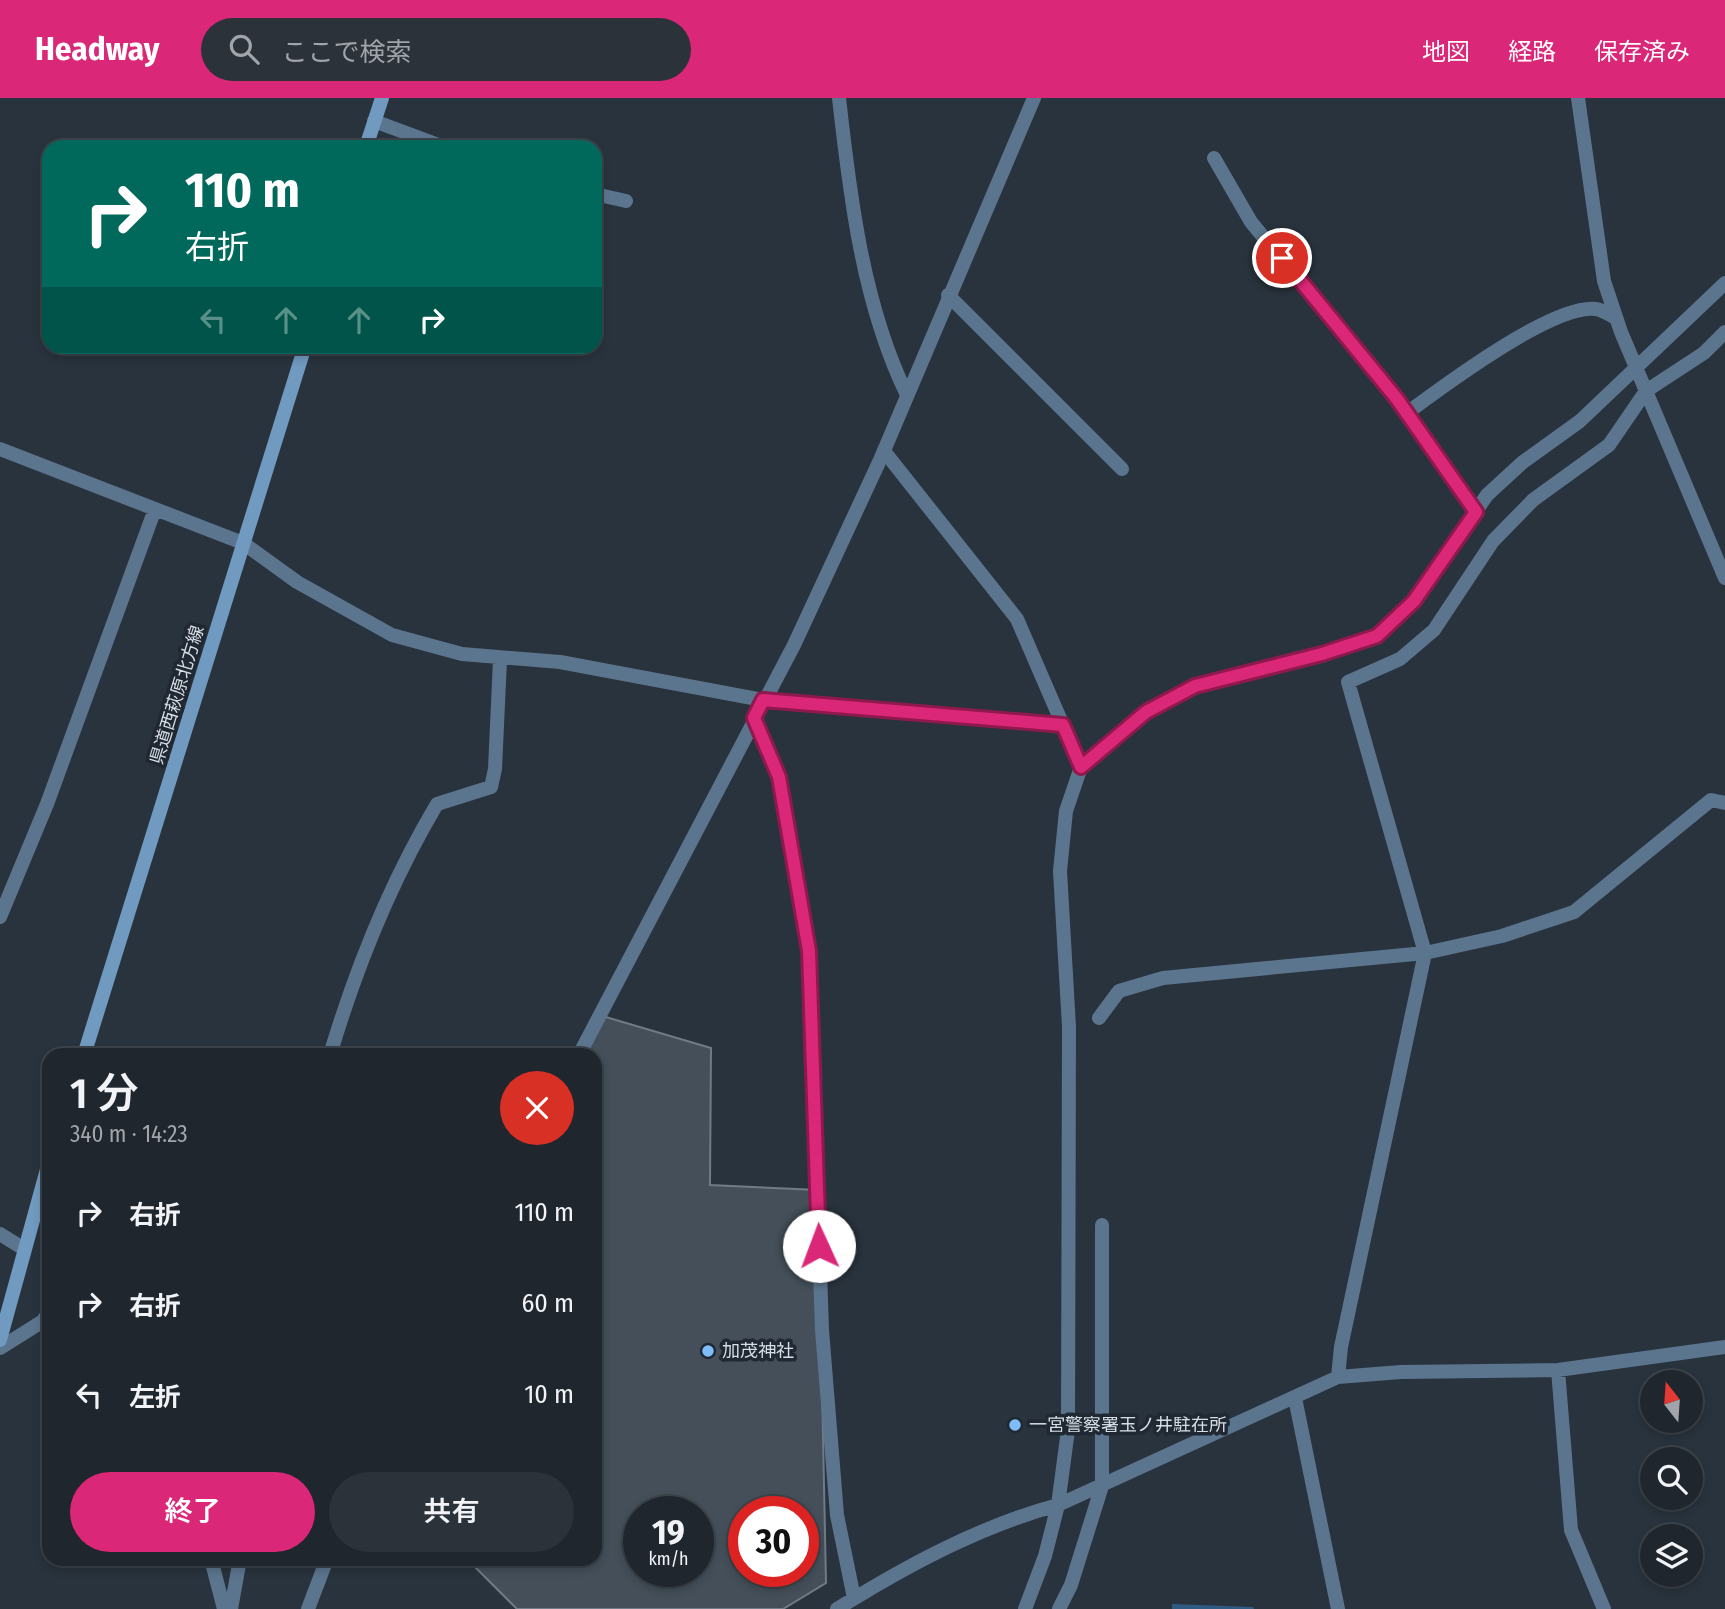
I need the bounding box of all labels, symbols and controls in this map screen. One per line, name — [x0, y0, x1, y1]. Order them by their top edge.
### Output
search box — [201, 18, 691, 81]
text: Headway — [35, 29, 159, 69]
icon: search — [225, 30, 263, 68]
text: ここで検索 — [281, 37, 412, 68]
text: 地図 — [1422, 38, 1470, 66]
text: 経路 — [1508, 38, 1556, 66]
text: 保存済み — [1594, 38, 1690, 66]
text: 110 m — [185, 161, 300, 220]
icon: right — [70, 168, 161, 259]
text: 右折 — [185, 228, 249, 266]
pin — [1252, 228, 1312, 288]
icon: arrive — [1263, 239, 1301, 277]
icon: left — [194, 301, 232, 339]
icon: ahead — [267, 301, 305, 339]
icon: ahead — [340, 301, 378, 339]
icon: right — [413, 301, 451, 339]
street label: 県道西萩原北方線 — [145, 623, 209, 767]
text: 1 分 — [70, 1069, 139, 1119]
button: close — [500, 1071, 574, 1145]
text: 340 m · 14:23 — [70, 1120, 188, 1148]
icon: right — [70, 1194, 108, 1232]
text: 110 m — [514, 1197, 574, 1228]
text: 右折 — [129, 1200, 181, 1231]
position arrow — [782, 1209, 856, 1283]
icon: right — [70, 1285, 108, 1323]
text: 60 m — [521, 1288, 574, 1319]
text: 右折 — [129, 1291, 181, 1322]
place label: 加茂神社 — [722, 1340, 794, 1362]
marker: 加茂神社 — [700, 1343, 716, 1359]
north arrow — [1640, 1370, 1703, 1433]
map controls — [1640, 1370, 1703, 1587]
icon: left — [70, 1376, 108, 1414]
text: 10 m — [524, 1379, 574, 1410]
text: 左折 — [129, 1382, 181, 1413]
place label: 一宮警察署玉ノ井駐在所 — [1029, 1414, 1227, 1436]
marker: 一宮警察署玉ノ井駐在所 — [1007, 1417, 1023, 1433]
button: search — [1640, 1447, 1703, 1510]
button: 終了 — [70, 1472, 315, 1552]
button: 共有 — [329, 1472, 574, 1552]
speed limit sign: 30 — [728, 1496, 819, 1587]
text: 19 — [652, 1511, 685, 1553]
button: layers — [1640, 1524, 1703, 1587]
text: km/h — [648, 1548, 689, 1570]

